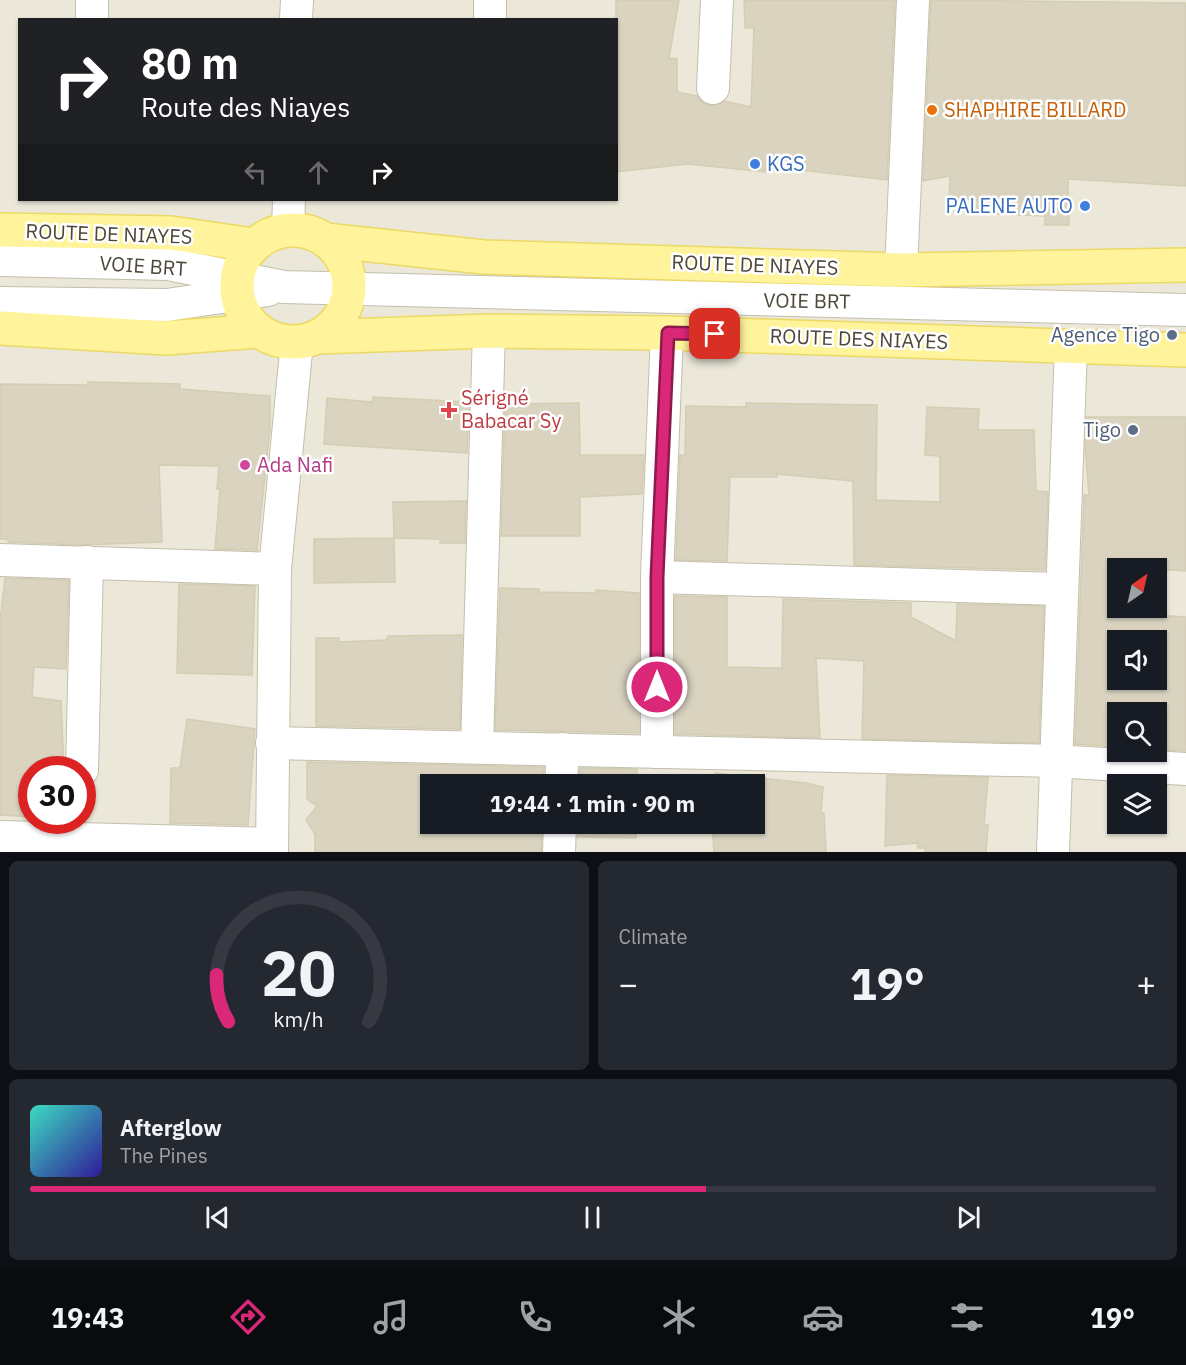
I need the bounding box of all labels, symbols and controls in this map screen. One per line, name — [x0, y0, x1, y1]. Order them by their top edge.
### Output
text: 80 m — [141, 36, 239, 91]
icon: right — [42, 42, 120, 120]
text: Route des Niayes — [141, 89, 350, 124]
place label: SHAPHIRE BILLARD — [944, 96, 1127, 123]
marker: SHAPHIRE BILLARD — [925, 103, 939, 117]
place label: KGS — [767, 150, 805, 177]
icon: left — [239, 156, 272, 189]
icon: ahead — [302, 156, 335, 189]
icon: right — [365, 156, 398, 189]
marker: KGS — [748, 157, 762, 171]
place label: PALENE AUTO — [945, 192, 1073, 219]
marker: PALENE AUTO — [1078, 199, 1092, 213]
street label: ROUTE DE NIAYES — [25, 217, 193, 250]
street label: ROUTE DE NIAYES — [671, 248, 839, 281]
street label: VOIE BRT — [99, 249, 188, 282]
street label: VOIE BRT — [763, 286, 851, 315]
pin — [689, 308, 740, 359]
icon: arrive — [698, 317, 731, 350]
place label: Agence Tigo — [1051, 321, 1160, 348]
street label: ROUTE DES NIAYES — [769, 322, 949, 355]
marker: Agence Tigo — [1165, 328, 1179, 342]
place label: Sérigné Babacar Sy — [461, 384, 561, 434]
marker: Sérigné Babacar Sy — [442, 403, 456, 417]
place label: Tigo — [1083, 416, 1121, 443]
marker: Tigo — [1126, 423, 1140, 437]
place label: Ada Nafi — [257, 451, 333, 478]
marker: Ada Nafi — [238, 458, 252, 472]
north arrow — [1107, 558, 1167, 618]
map controls — [1107, 558, 1167, 834]
button: sound — [1107, 630, 1167, 690]
position arrow — [625, 655, 689, 719]
button: search — [1107, 702, 1167, 762]
speed limit sign: 30 — [18, 756, 96, 834]
button: layers — [1107, 774, 1167, 834]
text: 19:44 · 1 min · 90 m — [490, 789, 695, 818]
text: Climate — [619, 923, 687, 950]
text: 20 — [261, 932, 336, 1013]
text: 19° — [850, 954, 925, 1012]
text: − — [619, 962, 638, 1005]
text: + — [1136, 962, 1156, 1005]
text: km/h — [274, 1006, 324, 1034]
text: Afterglow — [120, 1113, 222, 1142]
text: The Pines — [120, 1142, 208, 1169]
icon: previous — [201, 1201, 234, 1234]
icon: pause — [576, 1201, 609, 1234]
icon: next — [952, 1201, 985, 1234]
icon: directions — [227, 1296, 269, 1338]
icon: music — [370, 1296, 412, 1338]
icon: phone — [514, 1296, 556, 1338]
icon: climate — [658, 1296, 700, 1338]
icon: car — [802, 1296, 844, 1338]
icon: filters — [946, 1296, 988, 1338]
text: 19:43 — [51, 1300, 125, 1335]
text: 19° — [1090, 1300, 1135, 1335]

